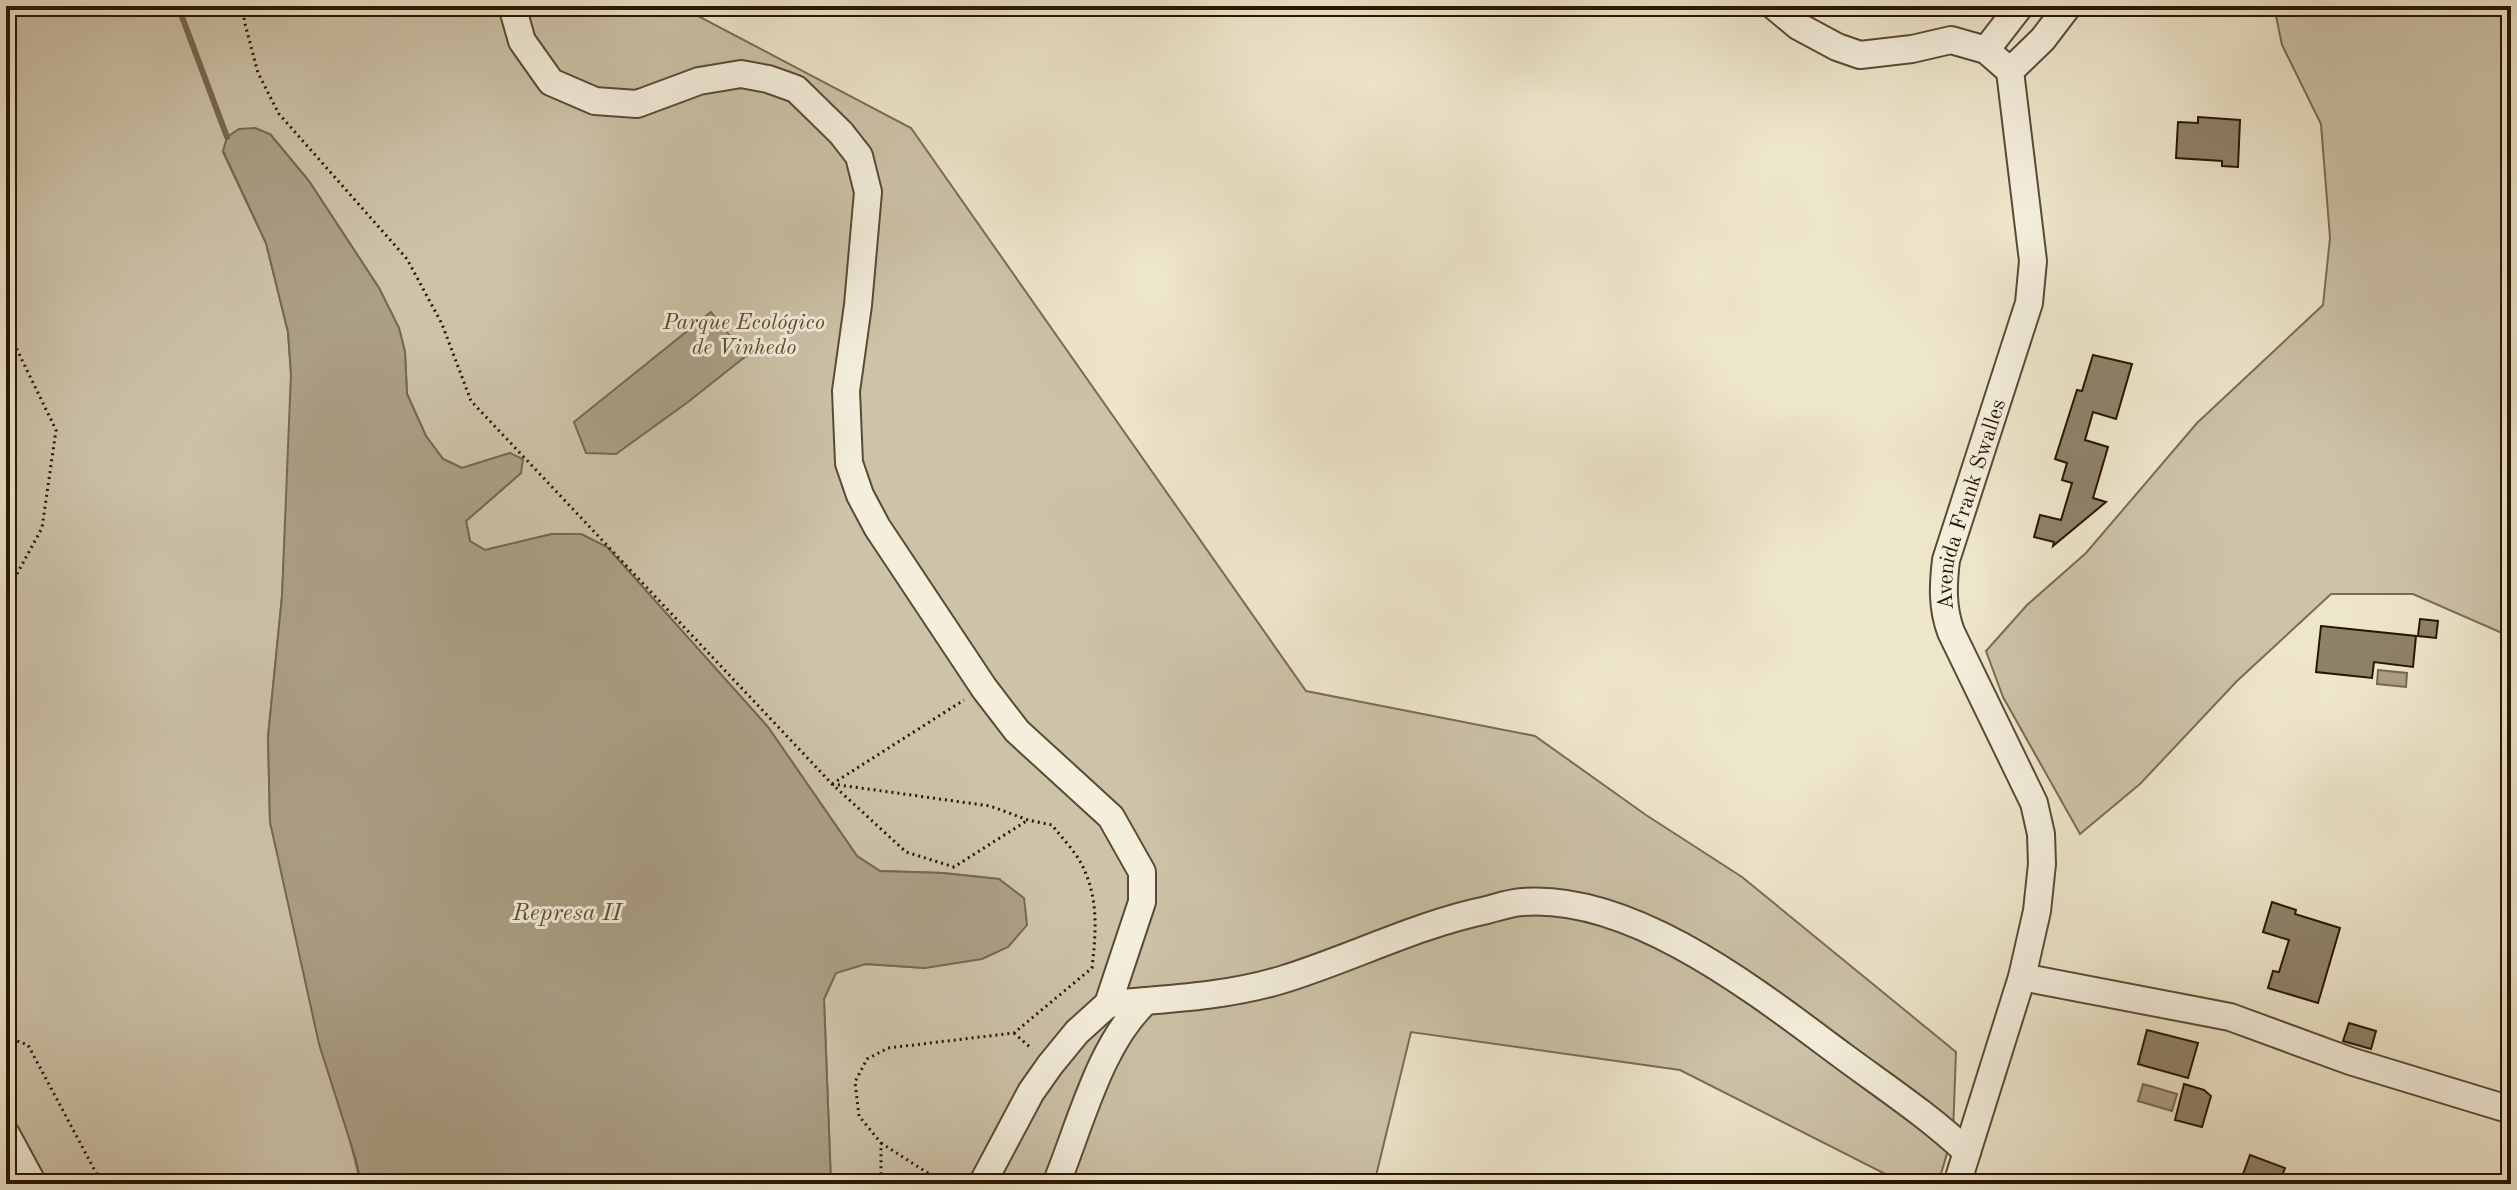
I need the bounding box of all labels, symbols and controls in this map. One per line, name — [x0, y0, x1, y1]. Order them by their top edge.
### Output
park label: Parque Ecológico de Vinhedo — [662, 312, 825, 359]
street label: Avenida Frank Swalles — [1935, 396, 2010, 611]
water label: Represa II — [511, 902, 624, 926]

